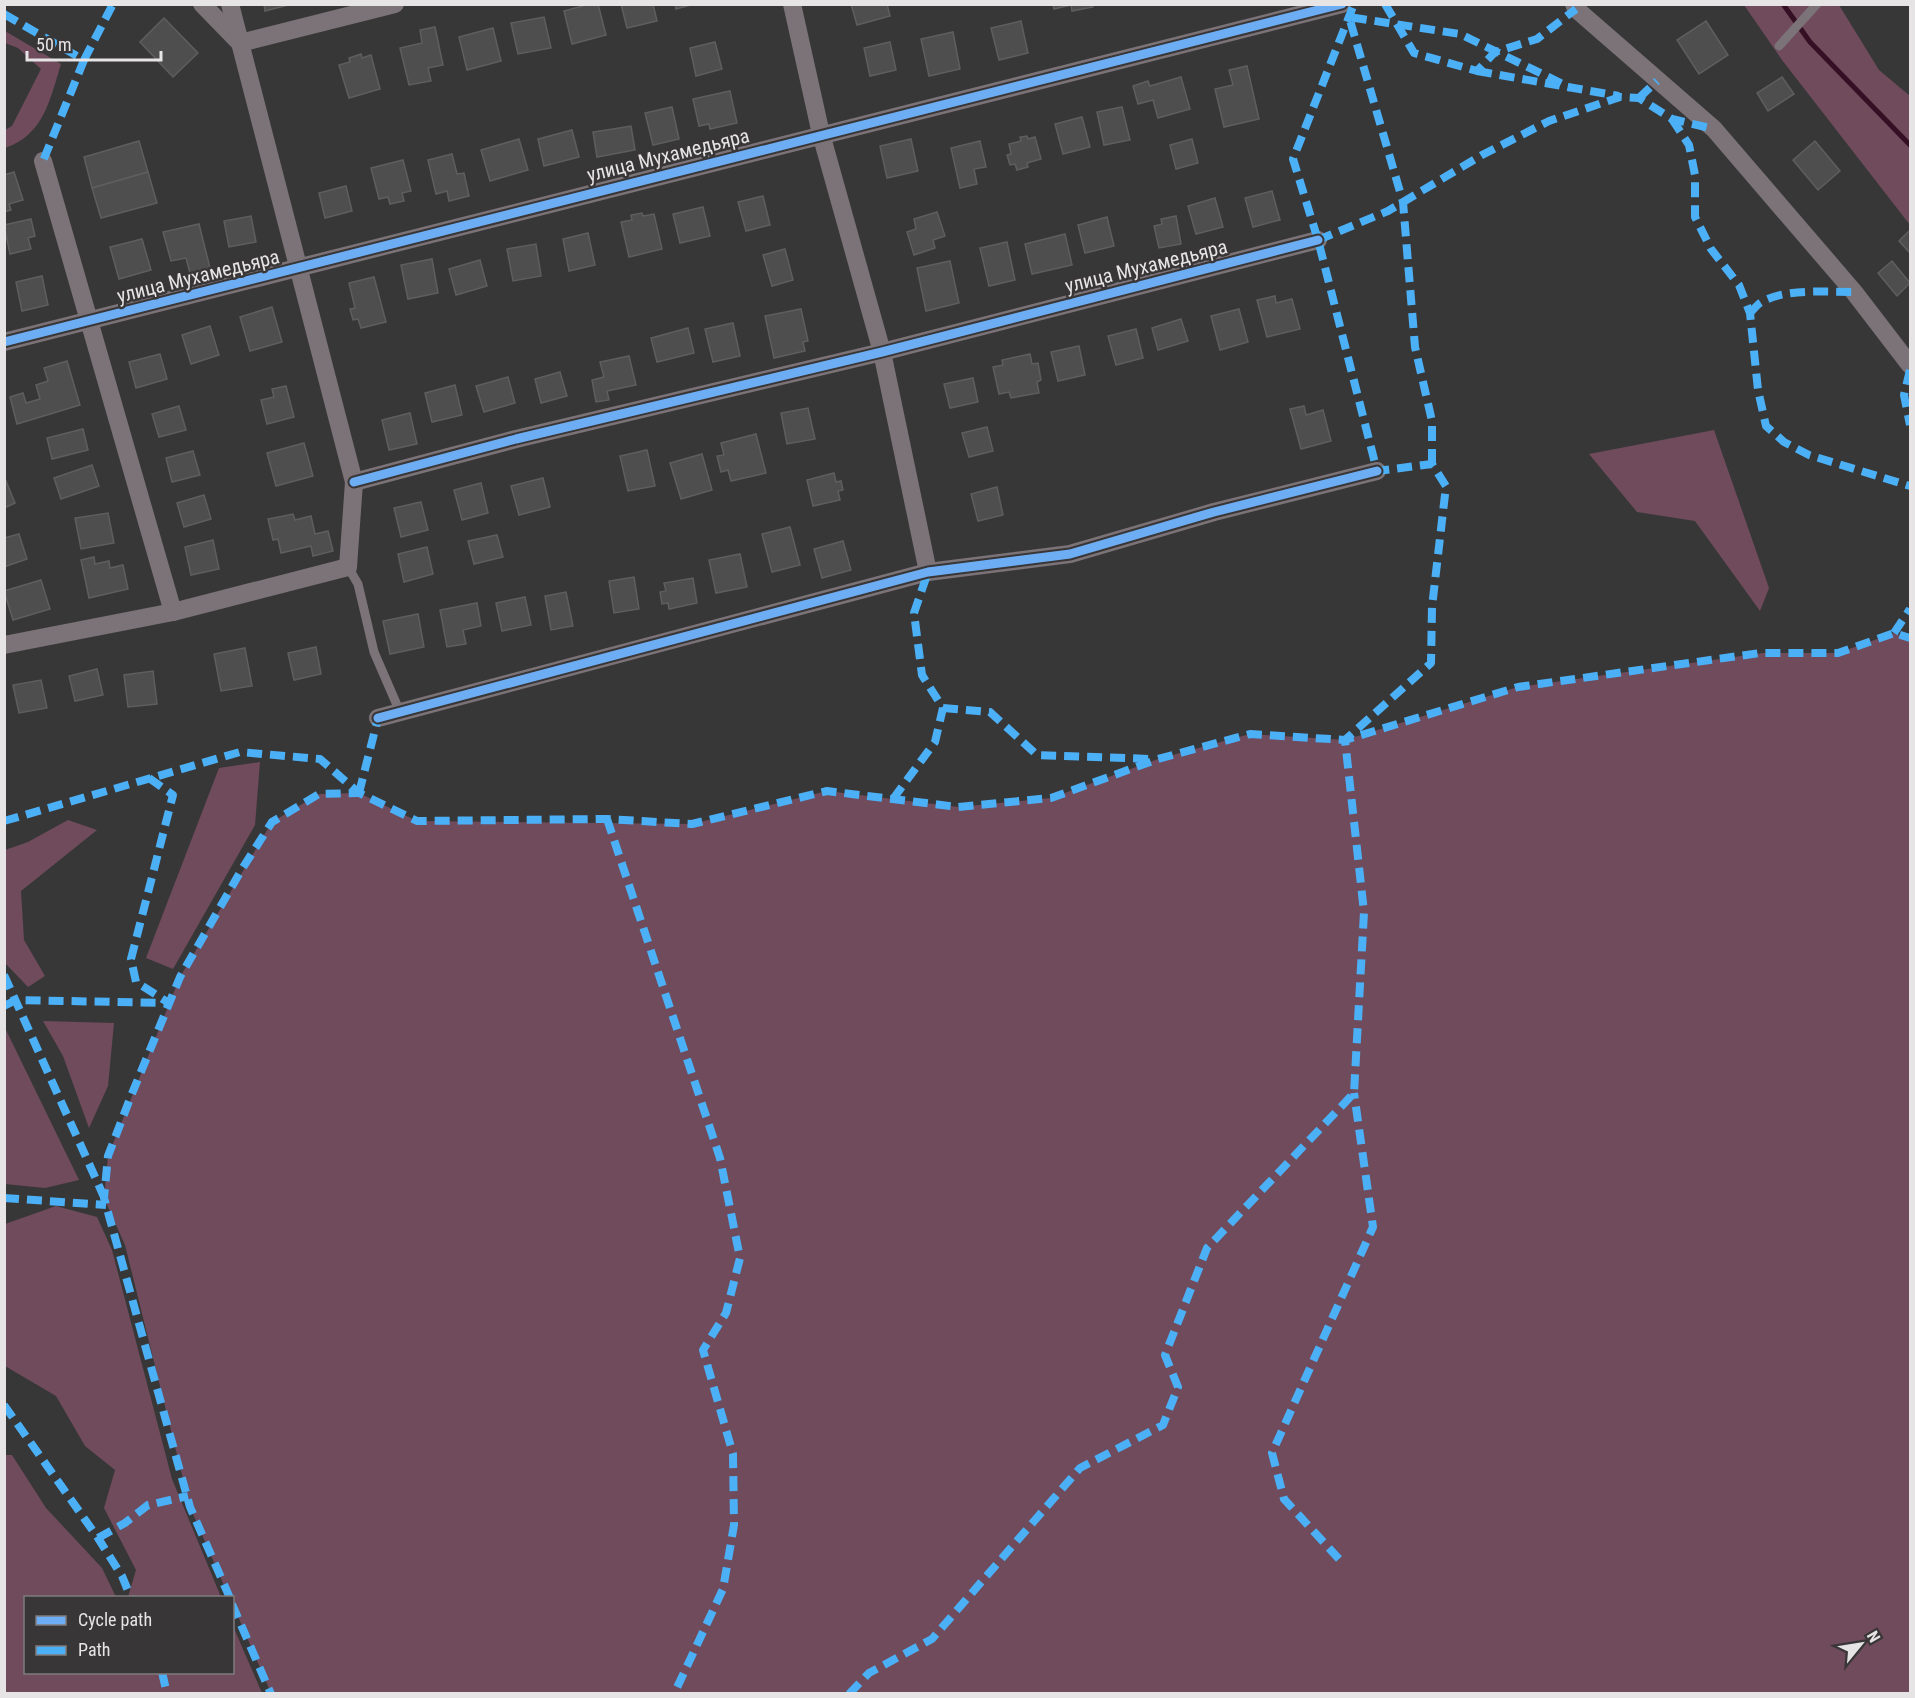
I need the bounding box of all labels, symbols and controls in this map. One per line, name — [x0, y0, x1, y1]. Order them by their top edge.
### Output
scale bar — [27, 24, 160, 62]
text: 50 m — [36, 34, 71, 55]
street label: улица Мухамедьяра — [584, 123, 752, 187]
street label: улица Мухамедьяра — [1062, 234, 1230, 298]
street label: улица Мухамедьяра — [114, 244, 282, 308]
legend — [24, 1596, 234, 1674]
text: Cycle path — [78, 1609, 152, 1630]
north arrow — [1831, 1614, 1891, 1674]
text: N — [1863, 1628, 1884, 1646]
text: Path — [78, 1639, 111, 1660]

